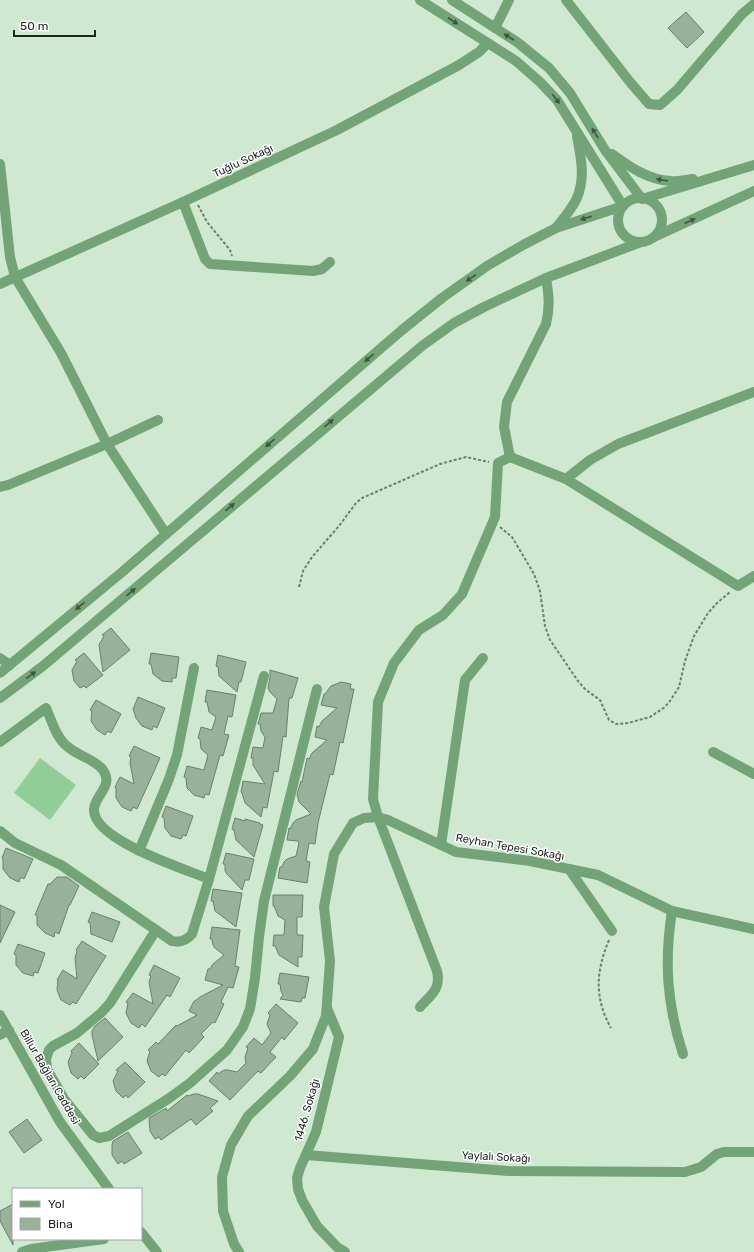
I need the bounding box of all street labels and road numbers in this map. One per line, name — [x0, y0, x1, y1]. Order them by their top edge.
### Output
street label: Tuğlu Sokağı — [211, 141, 275, 181]
street label: Reyhan Tepesi Sokağı — [455, 831, 565, 863]
street label: Billur Bağları Caddesi — [17, 1027, 83, 1127]
street label: 1446. Sokağı — [292, 1077, 322, 1143]
street label: Yaylalı Sokağı — [461, 1149, 531, 1165]

